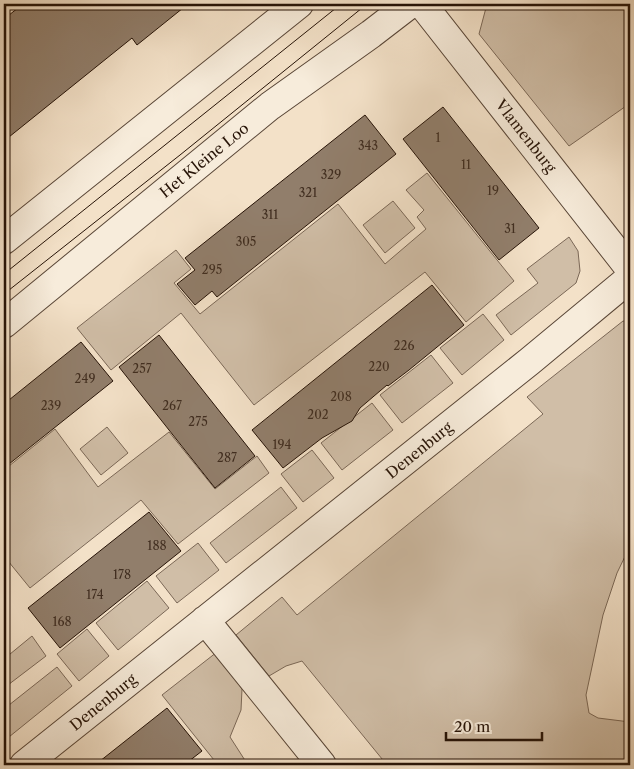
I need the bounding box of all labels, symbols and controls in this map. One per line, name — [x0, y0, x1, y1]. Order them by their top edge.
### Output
street label: Vlamenburg — [491, 95, 561, 177]
street label: Het Kleine Loo — [156, 118, 252, 202]
house number: 1 — [435, 130, 441, 145]
house number: 343 — [358, 138, 378, 153]
house number: 11 — [461, 157, 471, 172]
house number: 329 — [321, 167, 341, 182]
house number: 19 — [487, 183, 499, 198]
house number: 321 — [299, 185, 317, 200]
house number: 311 — [262, 207, 278, 222]
house number: 31 — [504, 221, 516, 236]
house number: 305 — [236, 234, 256, 249]
house number: 295 — [202, 262, 222, 277]
house number: 226 — [394, 338, 414, 353]
house number: 220 — [368, 359, 390, 374]
house number: 257 — [132, 361, 152, 376]
house number: 249 — [75, 371, 95, 386]
house number: 208 — [330, 389, 352, 404]
house number: 239 — [41, 398, 61, 413]
house number: 267 — [162, 398, 182, 413]
house number: 202 — [307, 407, 329, 422]
house number: 275 — [188, 414, 208, 429]
street label: Denenburg — [382, 417, 456, 483]
house number: 194 — [272, 437, 292, 452]
house number: 287 — [217, 450, 237, 465]
house number: 188 — [147, 538, 167, 553]
house number: 178 — [113, 567, 131, 582]
house number: 174 — [86, 587, 104, 602]
house number: 168 — [52, 614, 72, 629]
street label: Denenburg — [66, 669, 140, 735]
scale bar — [446, 709, 543, 741]
text: 20 m — [454, 717, 490, 736]

